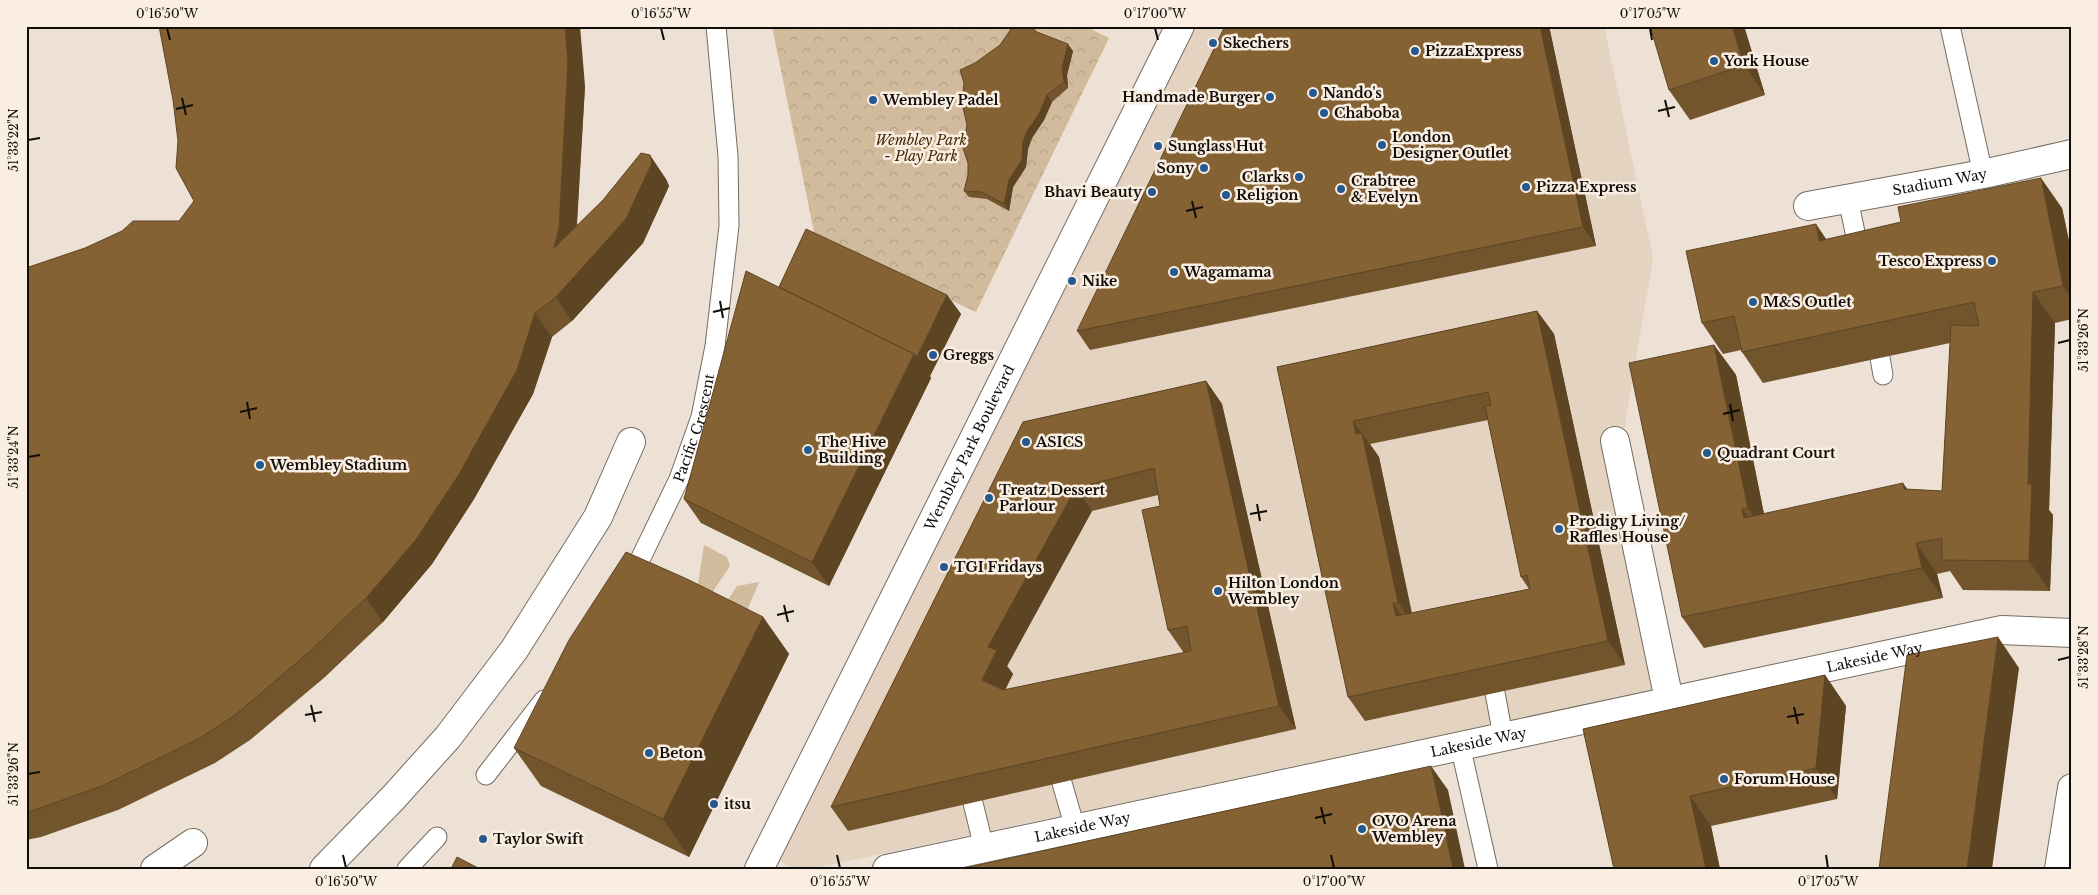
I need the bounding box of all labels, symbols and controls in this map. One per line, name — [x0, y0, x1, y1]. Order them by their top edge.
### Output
text: 0°16'50"W — [136, 6, 199, 21]
text: 0°16'55"W — [631, 6, 692, 21]
text: 0°17'00"W — [1124, 6, 1187, 21]
text: 0°17'05"W — [1620, 6, 1681, 21]
place label: Skechers — [1223, 34, 1289, 52]
marker: Skechers — [1207, 37, 1219, 49]
place label: PizzaExpress — [1425, 42, 1522, 60]
marker: PizzaExpress — [1409, 45, 1421, 57]
place label: York House — [1723, 52, 1809, 70]
marker: York House — [1708, 55, 1720, 67]
place label: Nando's — [1323, 84, 1382, 102]
marker: Nando's — [1307, 87, 1319, 99]
place label: Handmade Burger — [1122, 88, 1260, 106]
place label: Wembley Padel — [882, 91, 998, 109]
marker: Handmade Burger — [1264, 91, 1276, 103]
marker: Wembley Padel — [867, 94, 879, 106]
place label: Chaboba — [1334, 104, 1400, 122]
marker: Chaboba — [1318, 107, 1330, 119]
text: 51°33'22"N — [6, 108, 21, 172]
place label: London Designer Outlet — [1392, 128, 1510, 162]
park label: Wembley Park - Play Park — [875, 131, 967, 165]
place label: Sunglass Hut — [1168, 137, 1264, 155]
marker: London Designer Outlet — [1376, 139, 1388, 151]
marker: Sunglass Hut — [1152, 140, 1164, 152]
place label: Sony — [1157, 159, 1195, 177]
marker: Sony — [1198, 162, 1210, 174]
street label: Stadium Way — [1891, 164, 1989, 199]
place label: Clarks — [1242, 168, 1289, 186]
marker: Clarks — [1293, 171, 1305, 183]
place label: Crabtree & Evelyn — [1351, 172, 1418, 206]
place label: Pizza Express — [1536, 178, 1637, 196]
marker: Pizza Express — [1520, 181, 1532, 193]
place label: Bhavi Beauty — [1044, 183, 1143, 201]
marker: Crabtree & Evelyn — [1335, 183, 1347, 195]
marker: Bhavi Beauty — [1146, 186, 1158, 198]
place label: Religion — [1236, 186, 1299, 204]
marker: Religion — [1220, 189, 1232, 201]
place label: Tesco Express — [1878, 252, 1982, 270]
marker: Tesco Express — [1986, 255, 1998, 267]
place label: Wagamama — [1183, 263, 1272, 281]
marker: Wagamama — [1168, 266, 1180, 278]
place label: Nike — [1082, 272, 1117, 290]
marker: Nike — [1066, 275, 1078, 287]
place label: M&S Outlet — [1763, 293, 1852, 311]
marker: M&S Outlet — [1747, 296, 1759, 308]
text: 51°33'26"N — [2076, 308, 2091, 372]
place label: Greggs — [943, 346, 994, 364]
marker: Greggs — [927, 349, 939, 361]
street label: Wembley Park Boulevard — [920, 361, 1019, 534]
street label: Pacific Crescent — [669, 371, 718, 485]
text: 51°33'24"N — [6, 425, 21, 489]
place label: The Hive Building — [818, 433, 886, 467]
place label: ASICS — [1035, 433, 1083, 451]
marker: ASICS — [1020, 436, 1032, 448]
marker: The Hive Building — [802, 444, 814, 456]
place label: Quadrant Court — [1717, 444, 1836, 462]
marker: Quadrant Court — [1701, 447, 1713, 459]
place label: Wembley Stadium — [269, 456, 408, 474]
marker: Wembley Stadium — [254, 459, 266, 471]
place label: Treatz Dessert Parlour — [999, 481, 1106, 515]
marker: Treatz Dessert Parlour — [983, 492, 995, 504]
place label: Prodigy Living/ Raffles House — [1569, 512, 1686, 546]
marker: Prodigy Living/ Raffles House — [1553, 523, 1565, 535]
place label: TGI Fridays — [954, 558, 1042, 576]
marker: TGI Fridays — [938, 561, 950, 573]
place label: Hilton London Wembley — [1227, 574, 1339, 608]
marker: Hilton London Wembley — [1212, 585, 1224, 597]
text: 51°33'28"N — [2076, 625, 2091, 689]
street label: Lakeside Way — [1825, 638, 1924, 676]
street label: Lakeside Way — [1429, 723, 1528, 761]
text: 51°33'26"N — [6, 742, 21, 806]
place label: Beton — [659, 744, 703, 762]
marker: Beton — [643, 747, 655, 759]
place label: Forum House — [1734, 770, 1835, 788]
marker: Forum House — [1718, 773, 1730, 785]
place label: itsu — [724, 795, 751, 813]
marker: itsu — [708, 798, 720, 810]
street label: Lakeside Way — [1033, 808, 1132, 846]
place label: OVO Arena Wembley — [1371, 812, 1457, 846]
marker: OVO Arena Wembley — [1356, 823, 1368, 835]
place label: Taylor Swift — [493, 830, 584, 848]
marker: Taylor Swift — [477, 833, 489, 845]
text: 0°16'50"W — [315, 874, 378, 889]
text: 0°16'55"W — [810, 874, 871, 889]
text: 0°17'00"W — [1303, 874, 1366, 889]
text: 0°17'05"W — [1798, 874, 1859, 889]

